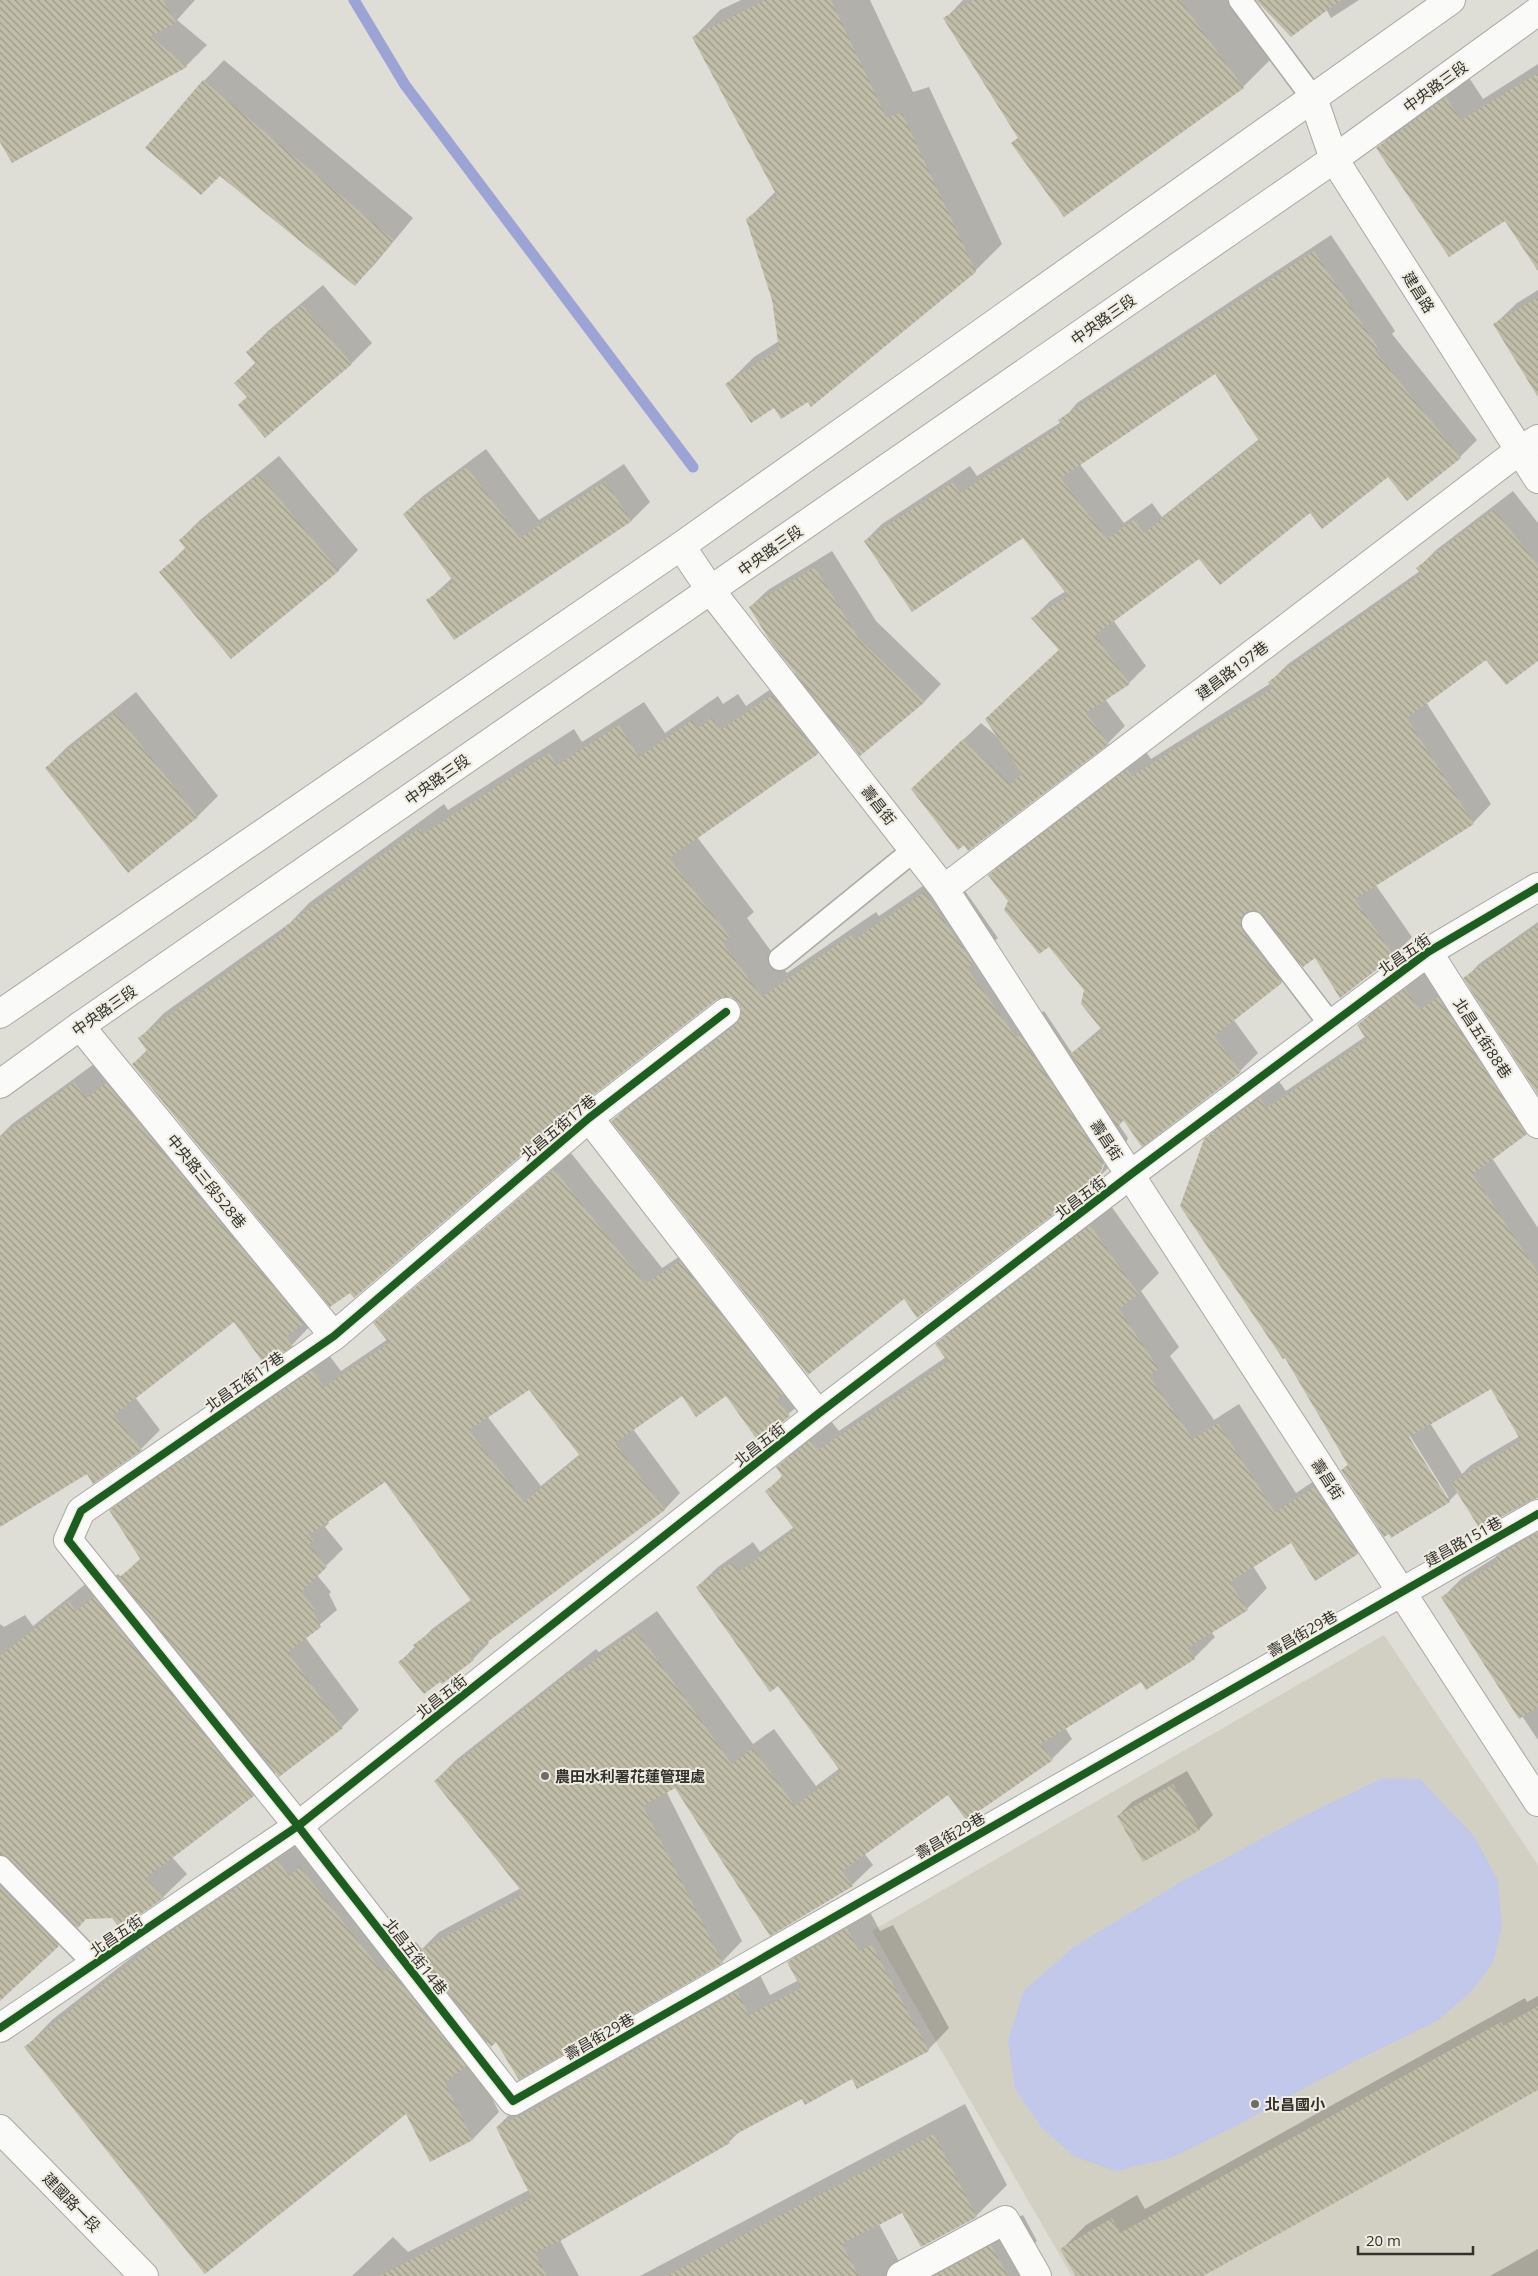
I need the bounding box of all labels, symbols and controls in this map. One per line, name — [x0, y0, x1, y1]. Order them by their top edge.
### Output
street label: 中央路三段 — [1399, 56, 1471, 116]
street label: 建昌路 — [1399, 268, 1439, 316]
street label: 中央路三段 — [1067, 289, 1139, 349]
street label: 中央路三段 — [734, 520, 806, 580]
street label: 建昌路197巷 — [1192, 636, 1272, 704]
street label: 中央路三段 — [401, 749, 473, 809]
street label: 壽昌街 — [857, 781, 901, 829]
street label: 北昌五街 — [1374, 929, 1434, 979]
street label: 中央路三段 — [68, 980, 140, 1040]
street label: 北昌五街88巷 — [1450, 994, 1516, 1082]
street label: 北昌五街17巷 — [516, 1090, 600, 1164]
street label: 壽昌街 — [1086, 1116, 1128, 1164]
street label: 中央路三段528巷 — [163, 1130, 251, 1232]
street label: 北昌五街 — [1050, 1171, 1110, 1223]
street label: 北昌五街17巷 — [201, 1346, 287, 1416]
street label: 北昌五街 — [729, 1418, 789, 1470]
street label: 壽昌街 — [1307, 1455, 1349, 1503]
street label: 建昌路151巷 — [1421, 1511, 1505, 1571]
street label: 壽昌街29巷 — [1264, 1605, 1340, 1661]
street label: 北昌五街 — [411, 1670, 471, 1722]
place label: 農田水利署花蓮管理處 — [555, 1766, 705, 1786]
marker: 農田水利署花蓮管理處 — [539, 1770, 551, 1782]
street label: 壽昌街29巷 — [912, 1807, 988, 1863]
street label: 北昌五街 — [86, 1910, 146, 1960]
street label: 北昌五街14巷 — [380, 1914, 452, 1998]
street label: 壽昌街29巷 — [561, 2008, 637, 2064]
place label: 北昌國小 — [1265, 2094, 1326, 2114]
marker: 北昌國小 — [1249, 2098, 1261, 2110]
street label: 建國路一段 — [39, 2168, 105, 2236]
scale bar — [1358, 2224, 1473, 2256]
text: 20 m — [1366, 2230, 1401, 2250]

